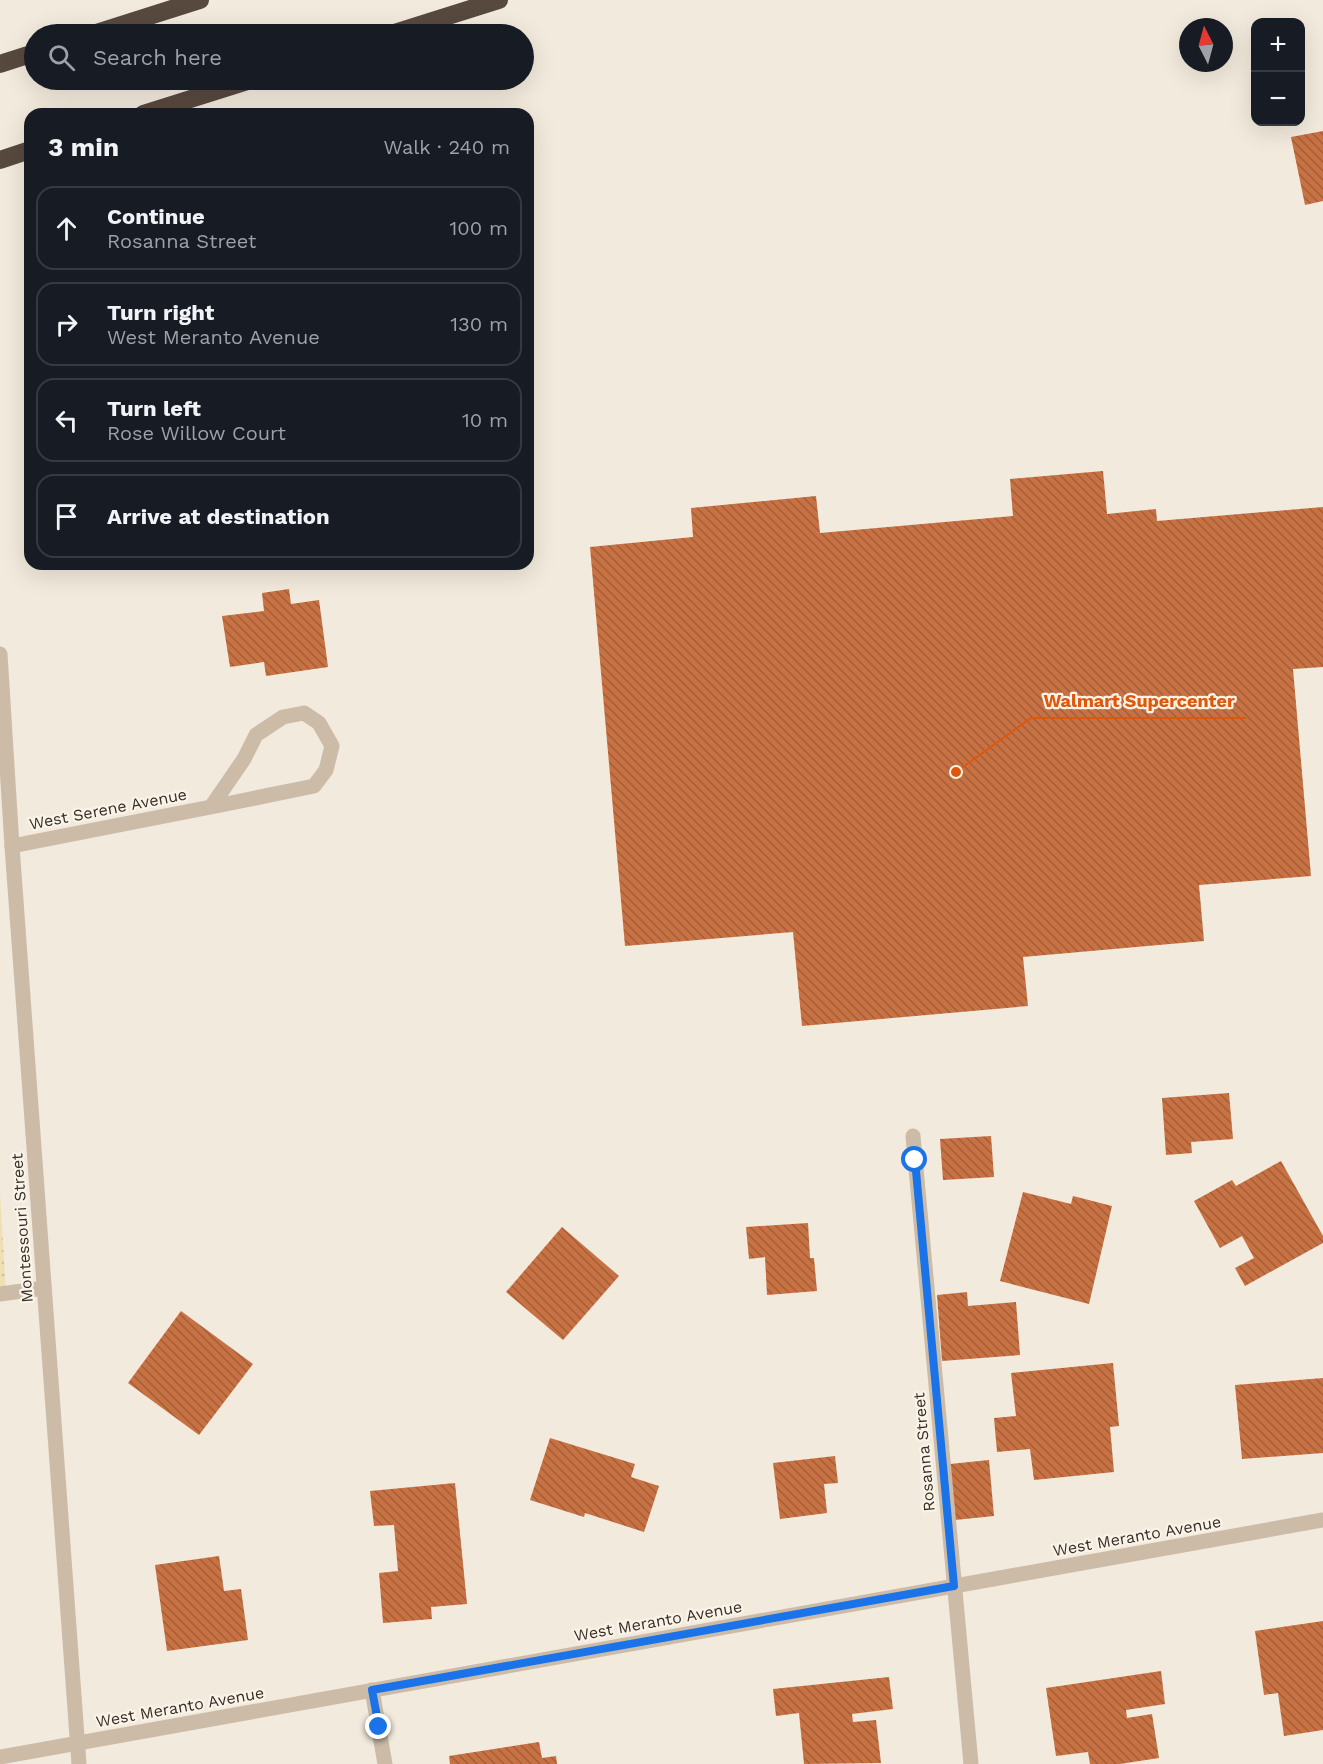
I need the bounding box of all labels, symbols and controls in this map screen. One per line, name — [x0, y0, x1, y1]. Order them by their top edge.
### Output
north arrow — [1179, 18, 1233, 72]
map controls — [1251, 18, 1305, 126]
button: + — [1251, 18, 1305, 72]
search box — [24, 24, 534, 90]
icon: search — [45, 41, 78, 74]
text: Search here — [93, 45, 222, 70]
button: − — [1251, 72, 1305, 126]
text: 3 min — [48, 132, 119, 162]
text: Walk · 240 m — [383, 135, 510, 159]
text: Continue — [107, 204, 205, 229]
icon: ahead — [50, 212, 83, 245]
text: 100 m — [449, 216, 508, 240]
text: Rosanna Street — [107, 229, 256, 253]
text: Turn right — [107, 300, 214, 325]
icon: right — [50, 308, 83, 341]
text: 130 m — [450, 312, 508, 336]
text: West Meranto Avenue — [107, 325, 320, 349]
text: Turn left — [107, 396, 201, 421]
icon: left — [50, 404, 83, 437]
text: 10 m — [462, 408, 508, 432]
text: Rose Willow Court — [107, 421, 286, 445]
icon: arrive — [50, 500, 83, 533]
text: Arrive at destination — [107, 504, 330, 529]
callout: Walmart Supercenter — [1031, 682, 1246, 718]
text: Walmart Supercenter — [1043, 690, 1235, 711]
street label: West Serene Avenue — [28, 784, 188, 834]
route start — [901, 1146, 927, 1172]
street label: Montessouri Street — [7, 1152, 37, 1303]
street label: Rosanna Street — [909, 1391, 939, 1512]
street label: West Meranto Avenue — [1051, 1512, 1223, 1560]
street label: West Meranto Avenue — [572, 1597, 744, 1645]
street label: West Meranto Avenue — [94, 1683, 266, 1731]
route end — [365, 1713, 391, 1739]

